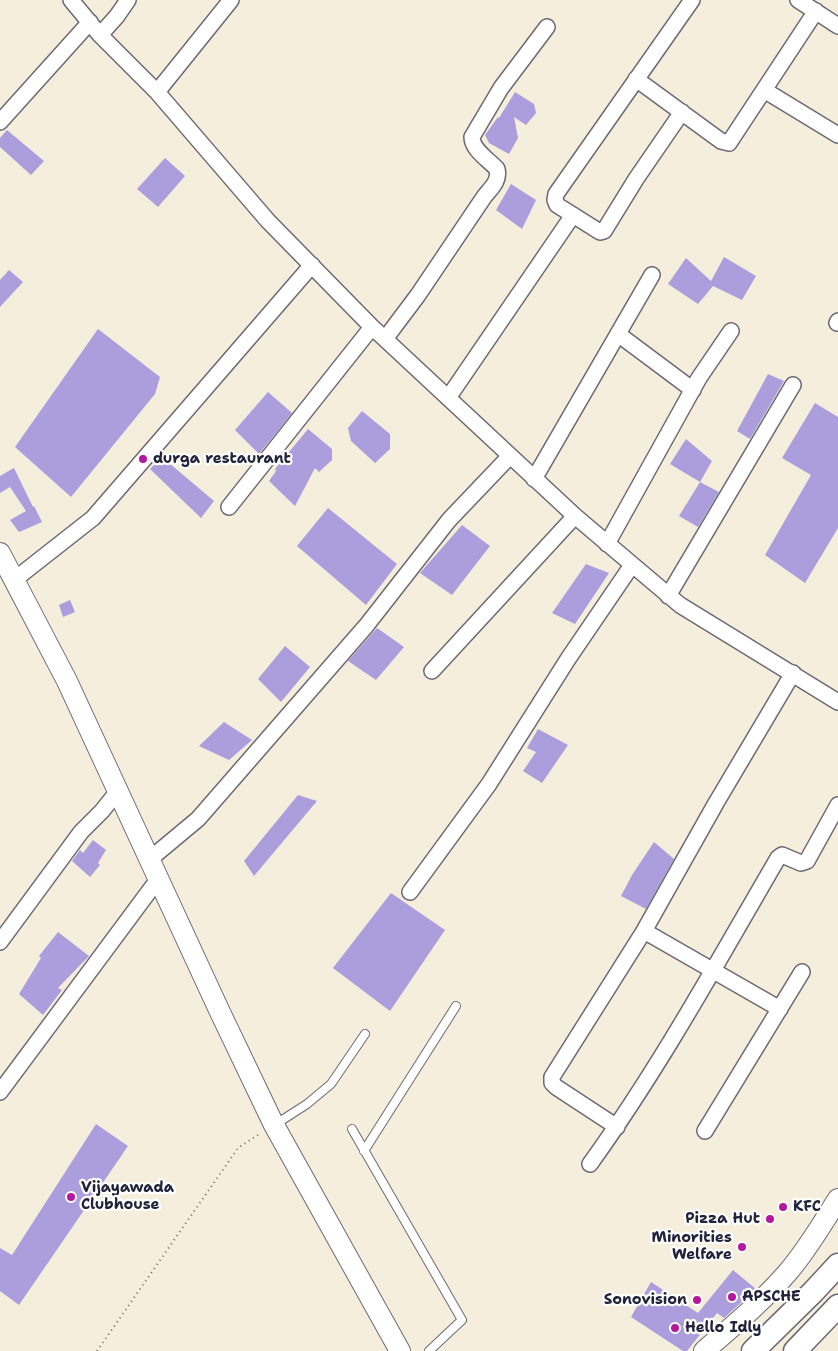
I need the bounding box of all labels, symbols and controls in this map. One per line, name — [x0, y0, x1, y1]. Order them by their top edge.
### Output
place label: durga restaurant — [153, 450, 291, 468]
marker: durga restaurant — [137, 453, 149, 465]
place label: Vijayawada Clubhouse — [81, 1179, 174, 1214]
marker: Vijayawada Clubhouse — [65, 1191, 77, 1203]
place label: KFC — [793, 1198, 821, 1216]
marker: KFC — [777, 1201, 789, 1213]
place label: Pizza Hut — [685, 1210, 760, 1228]
marker: Pizza Hut — [764, 1213, 776, 1225]
place label: Minorities Welfare — [651, 1229, 732, 1264]
marker: Minorities Welfare — [736, 1241, 748, 1253]
place label: APSCHE — [742, 1288, 801, 1306]
place label: Sonovision — [604, 1291, 687, 1309]
marker: APSCHE — [726, 1291, 738, 1303]
marker: Sonovision — [691, 1294, 703, 1306]
place label: Hello Idly — [685, 1319, 761, 1337]
marker: Hello Idly — [669, 1322, 681, 1334]

